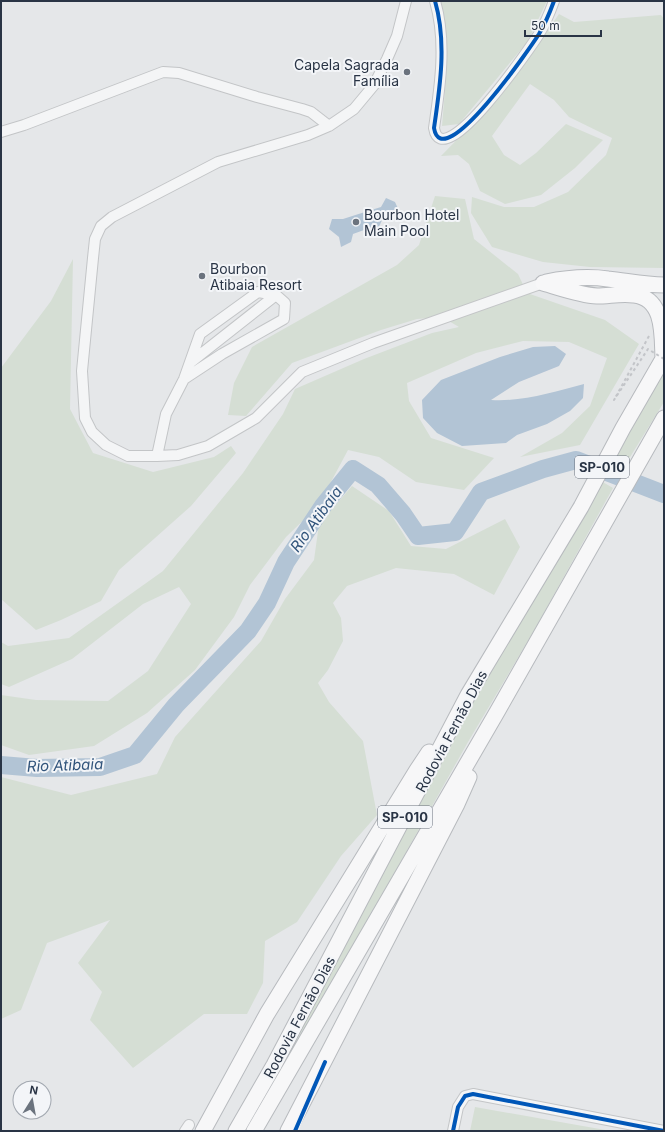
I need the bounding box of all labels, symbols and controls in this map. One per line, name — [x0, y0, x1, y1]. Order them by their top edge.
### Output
scale bar — [525, 12, 601, 38]
text: 50 m — [531, 18, 560, 33]
place label: Capela Sagrada Família — [294, 56, 399, 89]
marker: Capela Sagrada Família — [402, 67, 412, 77]
place label: Bourbon Hotel Main Pool — [364, 206, 459, 239]
marker: Bourbon Hotel Main Pool — [351, 217, 361, 227]
place label: Bourbon Atibaia Resort — [210, 260, 302, 293]
marker: Bourbon Atibaia Resort — [197, 271, 207, 281]
road number: SP-010 — [575, 456, 629, 478]
water label: Rio Atibaia — [286, 483, 346, 555]
street label: Rodovia Fernão Dias — [412, 667, 490, 795]
water label: Rio Atibaia — [26, 754, 104, 776]
road number: SP-010 — [378, 806, 432, 828]
street label: Rodovia Fernão Dias — [260, 953, 338, 1081]
north arrow — [12, 1080, 52, 1120]
text: N — [28, 1083, 39, 1098]

